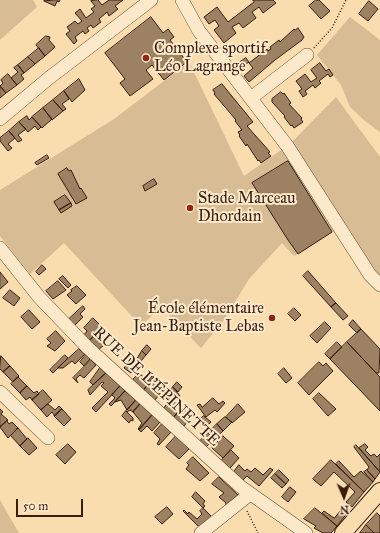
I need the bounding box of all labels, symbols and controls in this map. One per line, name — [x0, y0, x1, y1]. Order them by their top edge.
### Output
place label: Complexe sportif Léo Lagrange — [154, 39, 266, 77]
marker: Complexe sportif Léo Lagrange — [141, 53, 151, 63]
place label: Stade Marceau Dhordain — [198, 189, 296, 227]
marker: Stade Marceau Dhordain — [185, 203, 195, 213]
place label: École élémentaire Jean-Baptiste Lebas — [133, 299, 264, 337]
marker: École élémentaire Jean-Baptiste Lebas — [267, 313, 277, 323]
street label: RUE DE L'ÉPINETTE — [89, 323, 223, 451]
north arrow — [324, 477, 364, 517]
scale bar — [18, 491, 85, 517]
text: 50 m — [23, 499, 48, 513]
text: N — [340, 503, 349, 516]

